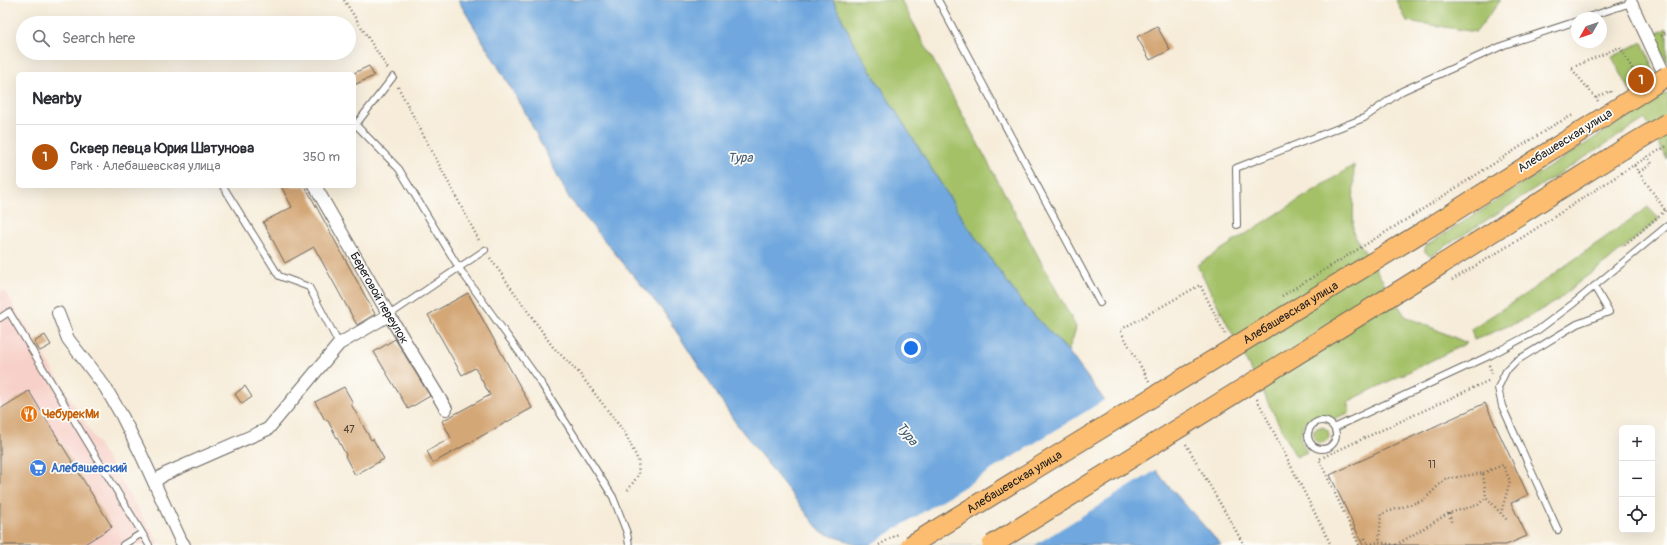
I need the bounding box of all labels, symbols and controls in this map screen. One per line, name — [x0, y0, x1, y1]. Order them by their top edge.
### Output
north arrow — [1571, 12, 1607, 48]
search box — [16, 16, 356, 60]
icon: search — [30, 27, 52, 49]
text: Search here — [62, 29, 135, 48]
pin: 1 — [1628, 65, 1654, 95]
text: Nearby — [32, 88, 81, 109]
street label: Алебашевская улица — [1515, 106, 1615, 176]
text: Сквер певца Юрия Шатунова — [70, 139, 254, 158]
text: 1 — [42, 149, 48, 165]
text: 350 m — [302, 149, 340, 165]
water label: Тура — [728, 150, 753, 166]
text: Park · Алебашевская улица — [70, 158, 220, 174]
street label: Береговой переулок — [347, 249, 412, 346]
street label: Алебашевская улица — [1240, 278, 1341, 347]
your location — [901, 338, 921, 358]
restaurant icon: ЧебурекМи — [19, 404, 39, 424]
place label: ЧебурекМи — [42, 407, 100, 422]
water label: Тура — [893, 419, 922, 450]
house number: 47 — [343, 424, 355, 436]
map controls — [1619, 425, 1655, 533]
button: + — [1619, 425, 1655, 461]
street label: Алебашевская улица — [964, 447, 1065, 517]
supermarket icon: Алебашевский — [28, 458, 48, 478]
house number: 11 — [1428, 459, 1436, 471]
place label: Алебашевский — [51, 461, 127, 476]
button: − — [1619, 461, 1655, 497]
button: locate — [1619, 497, 1655, 533]

